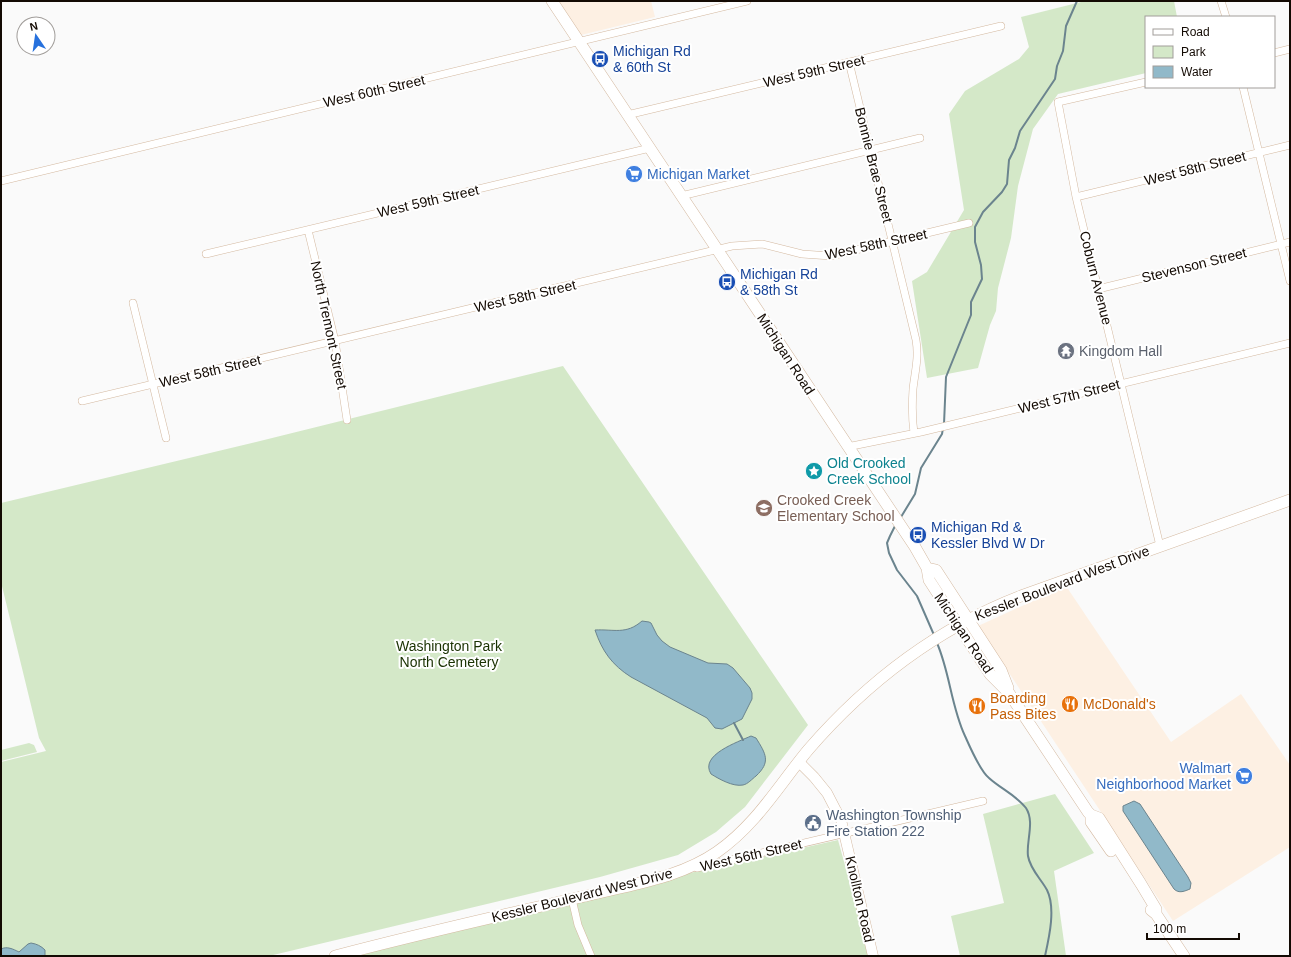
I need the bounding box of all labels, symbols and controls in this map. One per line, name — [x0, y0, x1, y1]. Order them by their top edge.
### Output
north arrow — [16, 16, 56, 56]
legend — [1145, 16, 1275, 88]
text: N — [29, 20, 39, 33]
text: Road — [1181, 25, 1210, 39]
place label: Michigan Rd & 60th St — [613, 43, 691, 75]
text: Park — [1181, 45, 1207, 59]
bus stop icon: Michigan Rd & 60th St — [590, 49, 610, 69]
street label: West 59th Street — [762, 51, 867, 90]
text: Water — [1181, 65, 1213, 79]
street label: West 60th Street — [322, 71, 427, 110]
street label: Bonnie Brae Street — [852, 106, 896, 224]
street label: West 58th Street — [1143, 148, 1248, 188]
supermarket icon: Michigan Market — [624, 164, 644, 184]
place label: Michigan Market — [647, 166, 750, 182]
street label: West 59th Street — [376, 181, 481, 220]
street label: West 58th Street — [823, 225, 929, 263]
street label: Coburn Avenue — [1077, 229, 1115, 327]
street label: Stevenson Street — [1140, 244, 1248, 286]
street label: North Tremont Street — [308, 259, 350, 391]
place label: Michigan Rd & 58th St — [740, 266, 818, 298]
bus stop icon: Michigan Rd & 58th St — [717, 272, 737, 292]
street label: West 58th Street — [473, 276, 578, 315]
street label: Michigan Road — [754, 310, 818, 398]
temple icon: Kingdom Hall — [1056, 341, 1076, 361]
place label: Kingdom Hall — [1079, 343, 1162, 359]
street label: West 58th Street — [158, 351, 263, 390]
street label: West 57th Street — [1017, 376, 1122, 416]
place label: Old Crooked Creek School — [827, 455, 911, 487]
place icon: Old Crooked Creek School — [804, 461, 824, 481]
place label: Crooked Creek Elementary School — [777, 492, 895, 524]
school or university icon: Crooked Creek Elementary School — [754, 498, 774, 518]
place label: Michigan Rd & Kessler Blvd W Dr — [931, 519, 1045, 551]
bus stop icon: Michigan Rd & Kessler Blvd W Dr — [908, 525, 928, 545]
street label: Kessler Boulevard West Drive — [972, 542, 1152, 624]
street label: Michigan Road — [931, 590, 997, 676]
park label: Washington Park North Cemetery — [396, 638, 503, 670]
place label: Boarding Pass Bites — [990, 690, 1056, 722]
restaurant icon: McDonald's — [1060, 694, 1080, 714]
restaurant icon: Boarding Pass Bites — [967, 696, 987, 716]
place label: McDonald's — [1083, 696, 1156, 712]
place label: Walmart Neighborhood Market — [1096, 760, 1231, 792]
supermarket icon: Walmart Neighborhood Market — [1234, 766, 1254, 786]
place label: Washington Township Fire Station 222 — [826, 807, 962, 839]
public building icon: Washington Township Fire Station 222 — [803, 813, 823, 833]
street label: West 56th Street — [699, 835, 804, 874]
street label: Knollton Road — [842, 854, 878, 944]
street label: Kessler Boulevard West Drive — [490, 865, 674, 925]
scale bar — [1147, 915, 1239, 941]
text: 100 m — [1153, 922, 1186, 936]

